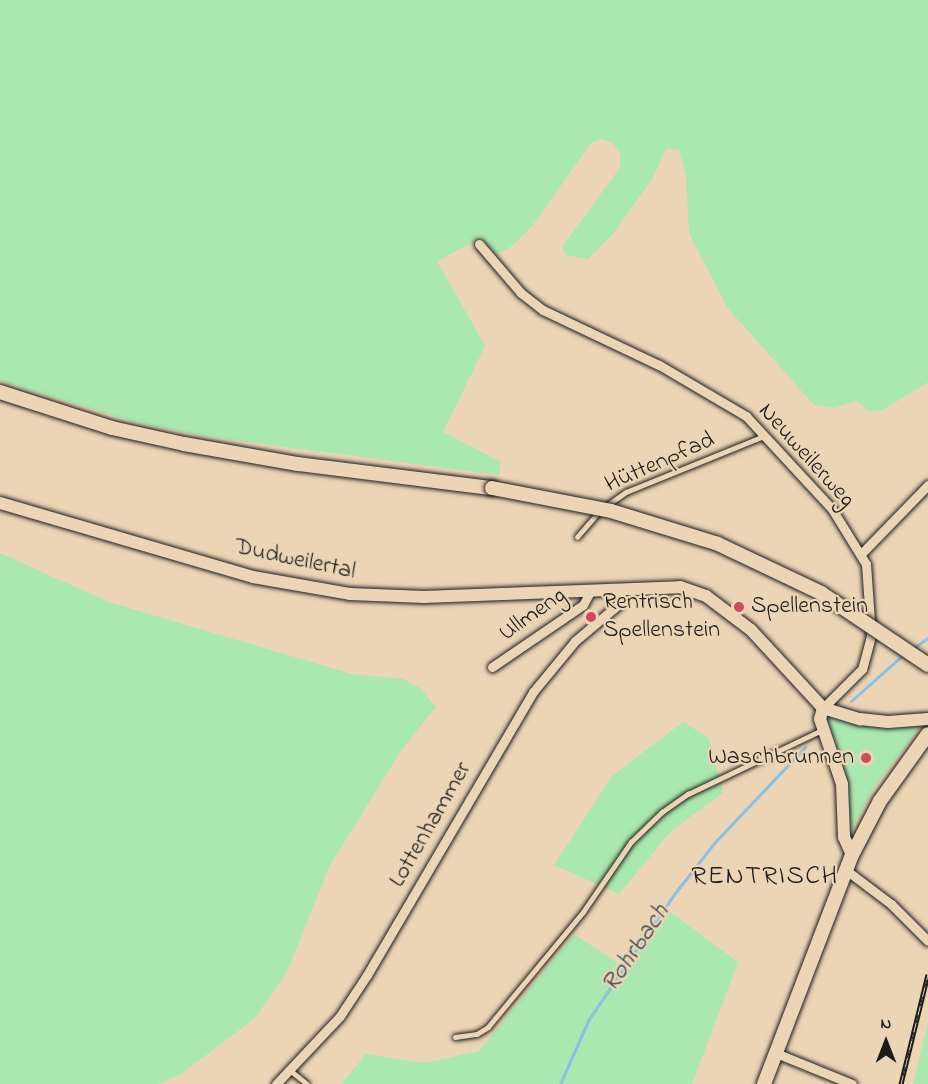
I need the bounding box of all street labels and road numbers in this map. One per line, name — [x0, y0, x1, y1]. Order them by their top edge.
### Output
street label: Neuweilerweg — [751, 398, 861, 514]
street label: Hüttenpfad — [601, 426, 719, 500]
street label: Dudweilertal — [232, 533, 358, 587]
street label: Ullmeng — [494, 582, 572, 648]
street label: Lottenhammer — [384, 757, 478, 893]

